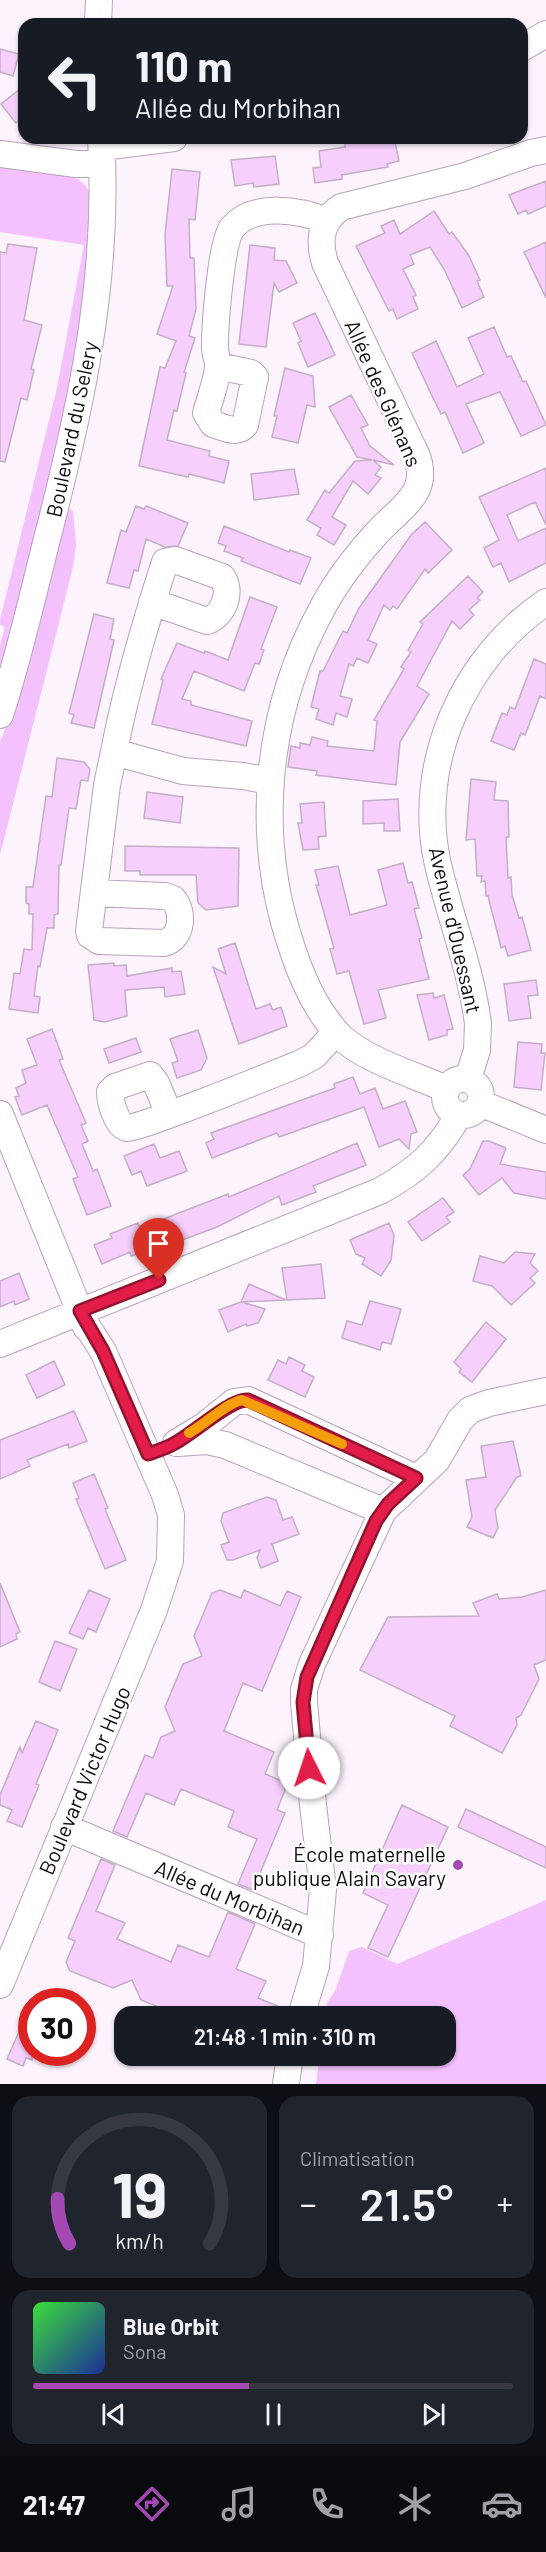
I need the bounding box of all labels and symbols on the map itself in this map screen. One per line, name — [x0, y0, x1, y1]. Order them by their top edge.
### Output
street label: Allée des Glénans — [340, 316, 428, 470]
street label: Boulevard du Selery — [40, 338, 102, 519]
street label: Avenue d'Ouessant — [425, 844, 487, 1016]
pin — [133, 1218, 184, 1280]
street label: Boulevard Victor Hugo — [33, 1682, 135, 1878]
position arrow — [277, 1736, 341, 1800]
place label: École maternelle publique Alain Savary — [253, 1841, 446, 1890]
street label: Allée du Morbihan — [151, 1854, 309, 1940]
marker: École maternelle publique Alain Savary — [451, 1858, 465, 1872]
speed limit sign: 30 — [18, 1988, 96, 2066]

